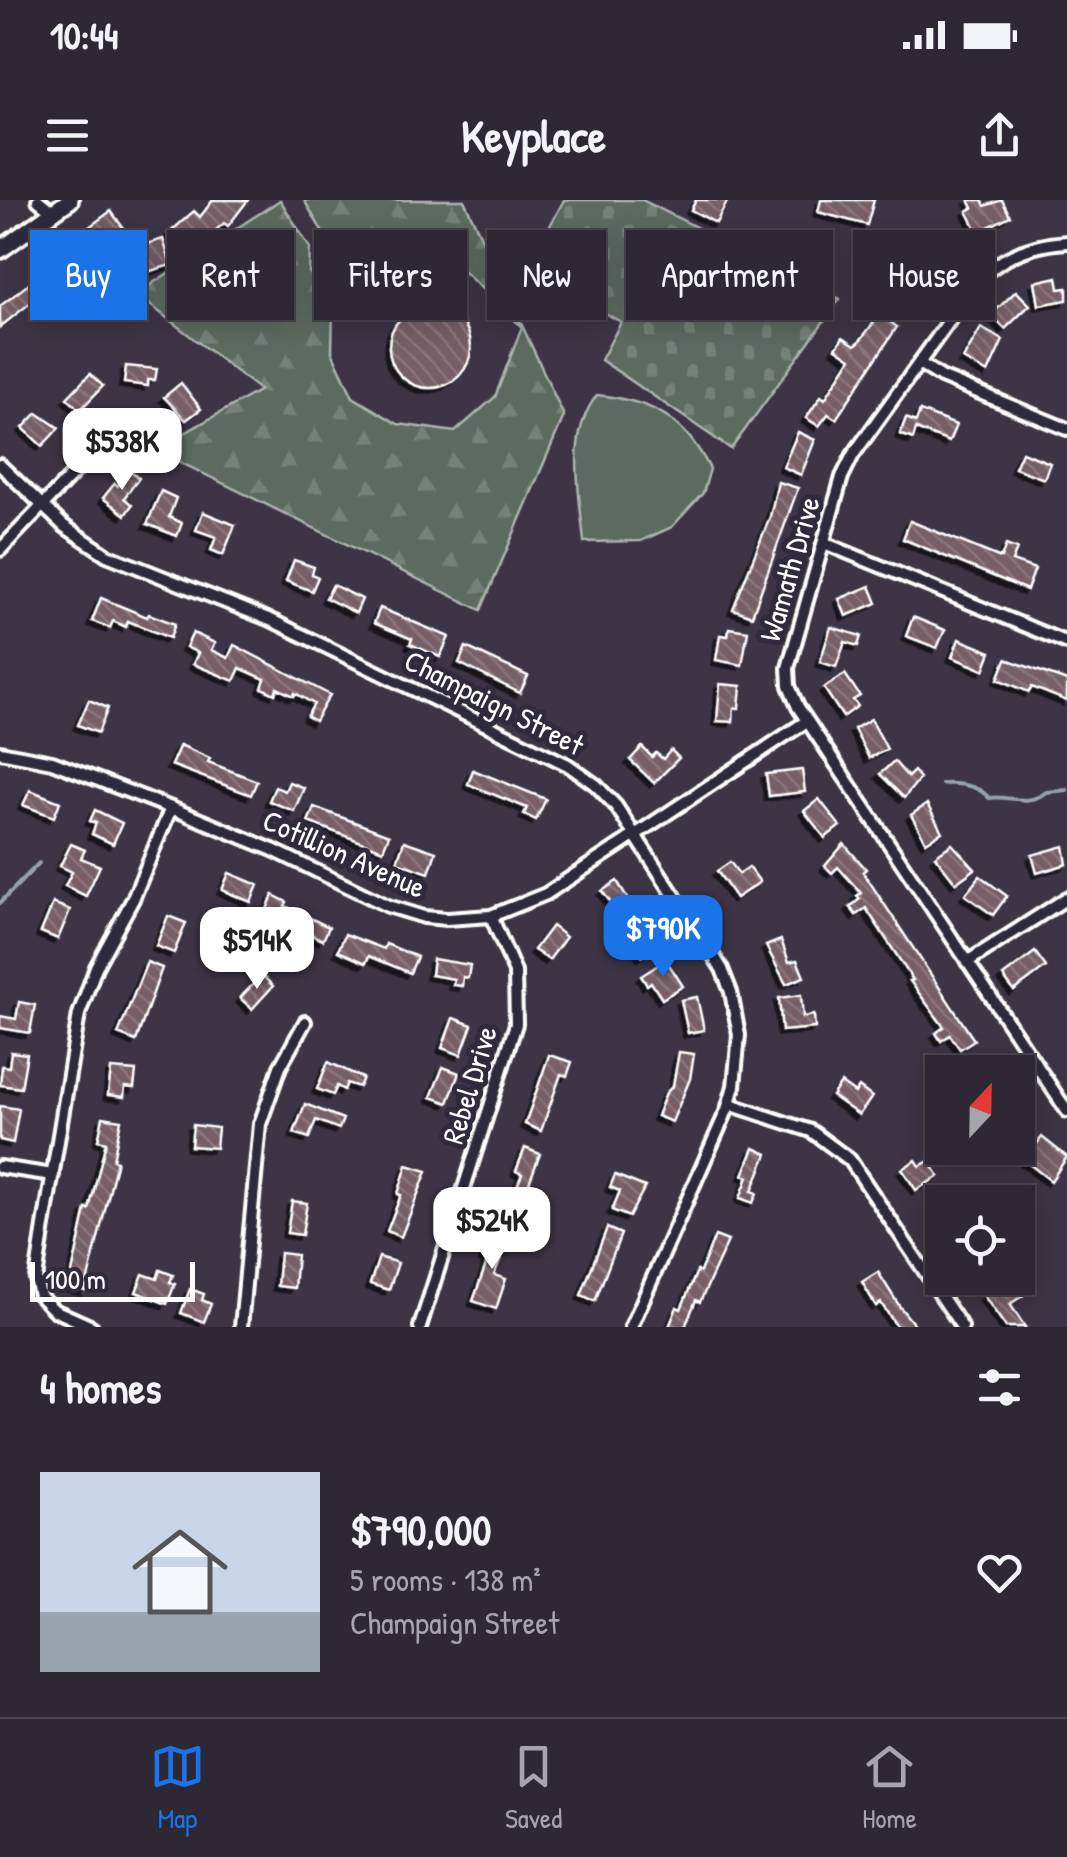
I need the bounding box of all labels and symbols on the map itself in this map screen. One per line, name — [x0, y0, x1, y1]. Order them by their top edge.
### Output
pin: $538K — [52, 408, 192, 493]
street label: Wamath Drive — [749, 492, 829, 646]
street label: Champaign Street — [398, 640, 592, 765]
street label: Cotillion Avenue — [257, 799, 432, 907]
pin: $790K — [593, 895, 733, 980]
pin: $514K — [187, 907, 327, 992]
street label: Rebel Drive — [432, 1021, 506, 1149]
north arrow — [925, 1055, 1035, 1165]
pin: $524K — [422, 1187, 562, 1272]
scale bar — [30, 1257, 195, 1302]

